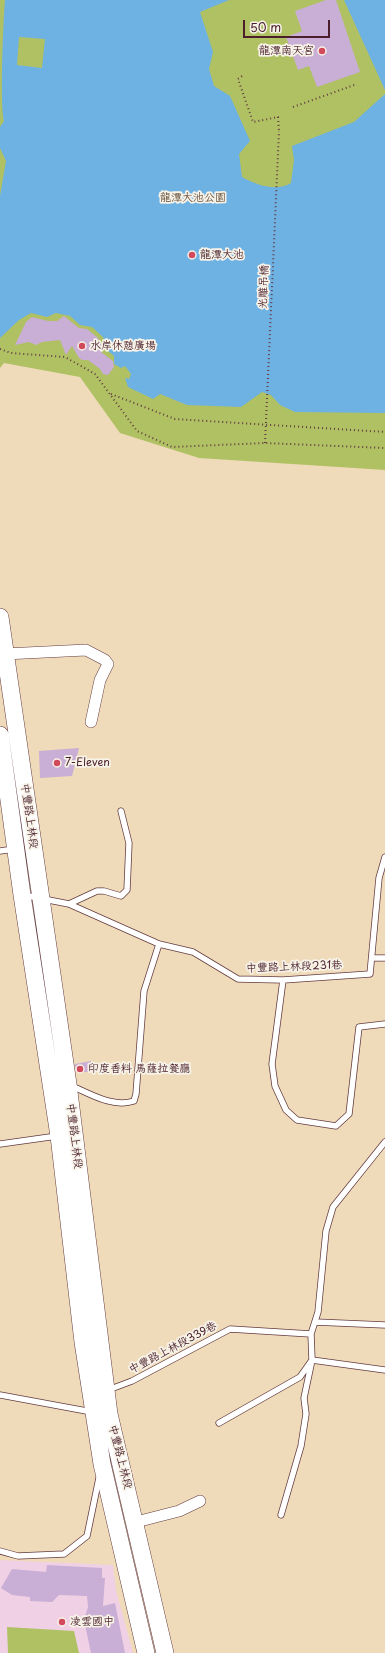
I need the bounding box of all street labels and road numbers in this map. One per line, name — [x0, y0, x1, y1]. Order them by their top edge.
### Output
street label: 光雕吊橋 — [257, 265, 271, 309]
street label: 中豐路上林段 — [18, 782, 40, 850]
street label: 中豐路上林段231巷 — [246, 959, 342, 975]
street label: 中豐路上林段 — [63, 1102, 85, 1170]
street label: 中豐路上林段339巷 — [127, 1319, 219, 1377]
street label: 中豐路上林段 — [106, 1423, 134, 1491]

